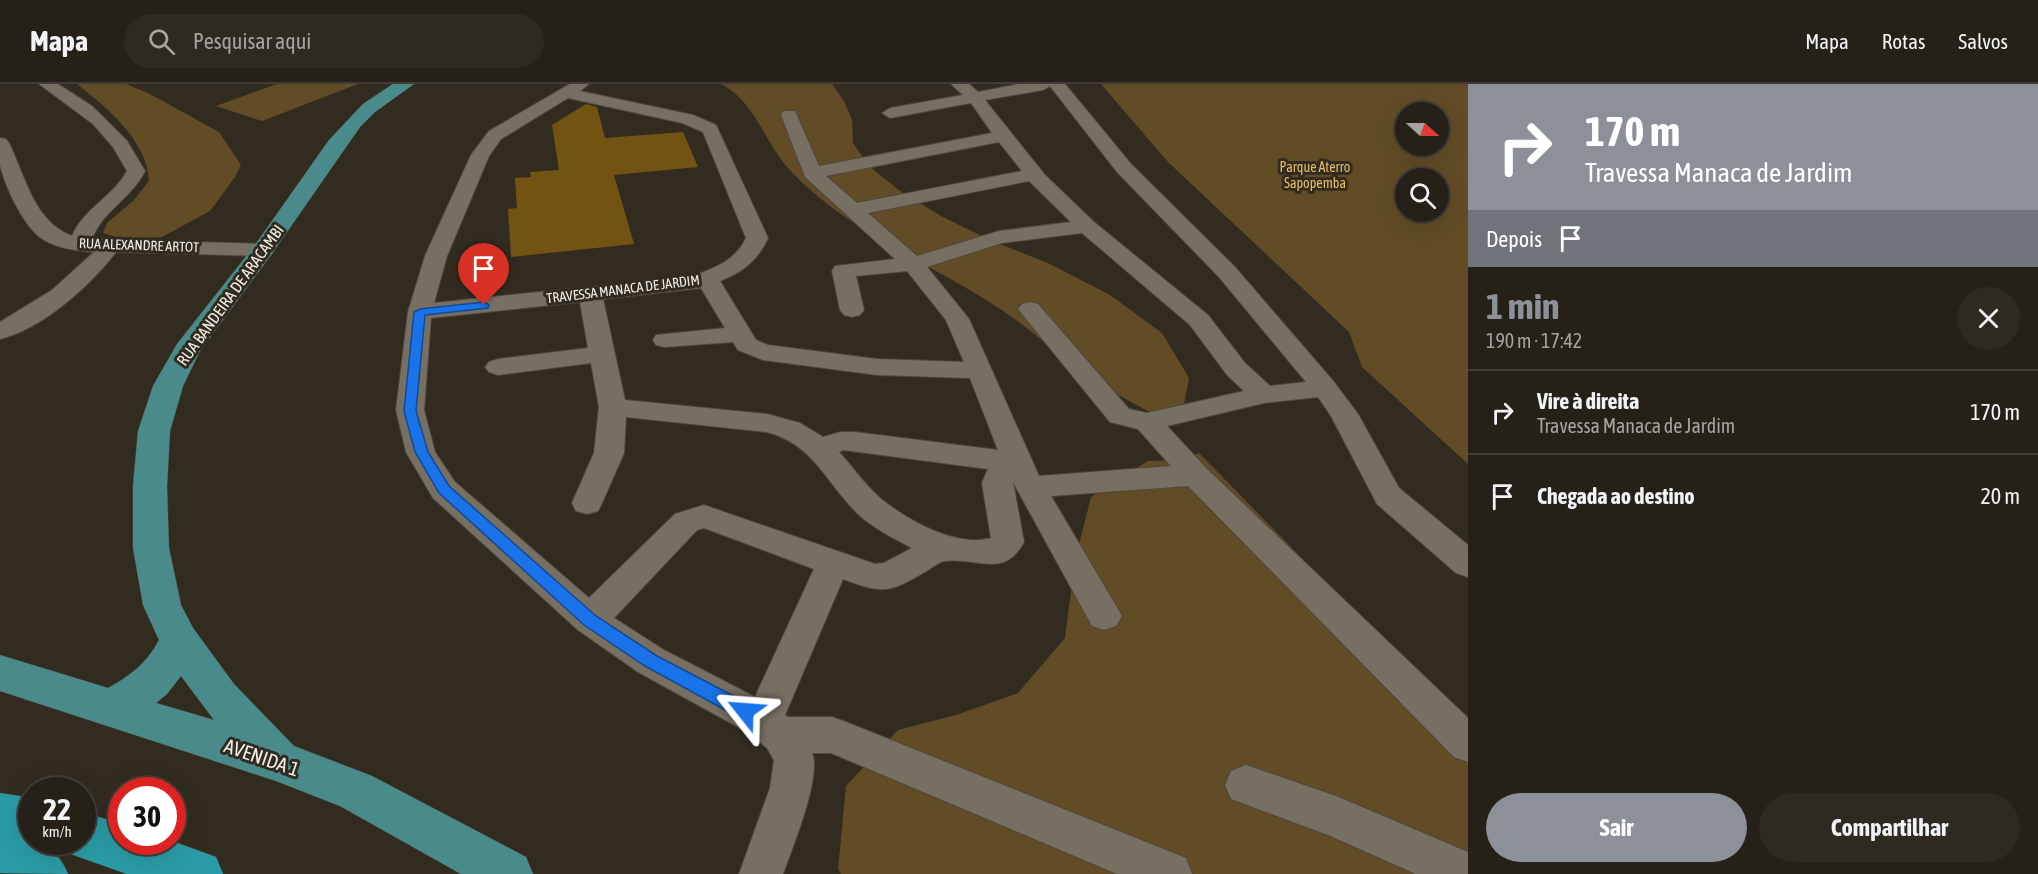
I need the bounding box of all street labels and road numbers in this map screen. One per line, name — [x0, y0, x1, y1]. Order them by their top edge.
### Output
street label: RUA BANDEIRA DE ARACAMBI — [173, 221, 287, 369]
street label: RUA ALEXANDRE ARTOT — [79, 235, 199, 255]
street label: TRAVESSA MANACA DE JARDIM — [545, 272, 701, 306]
street label: AVENIDA 1 — [221, 733, 303, 781]

